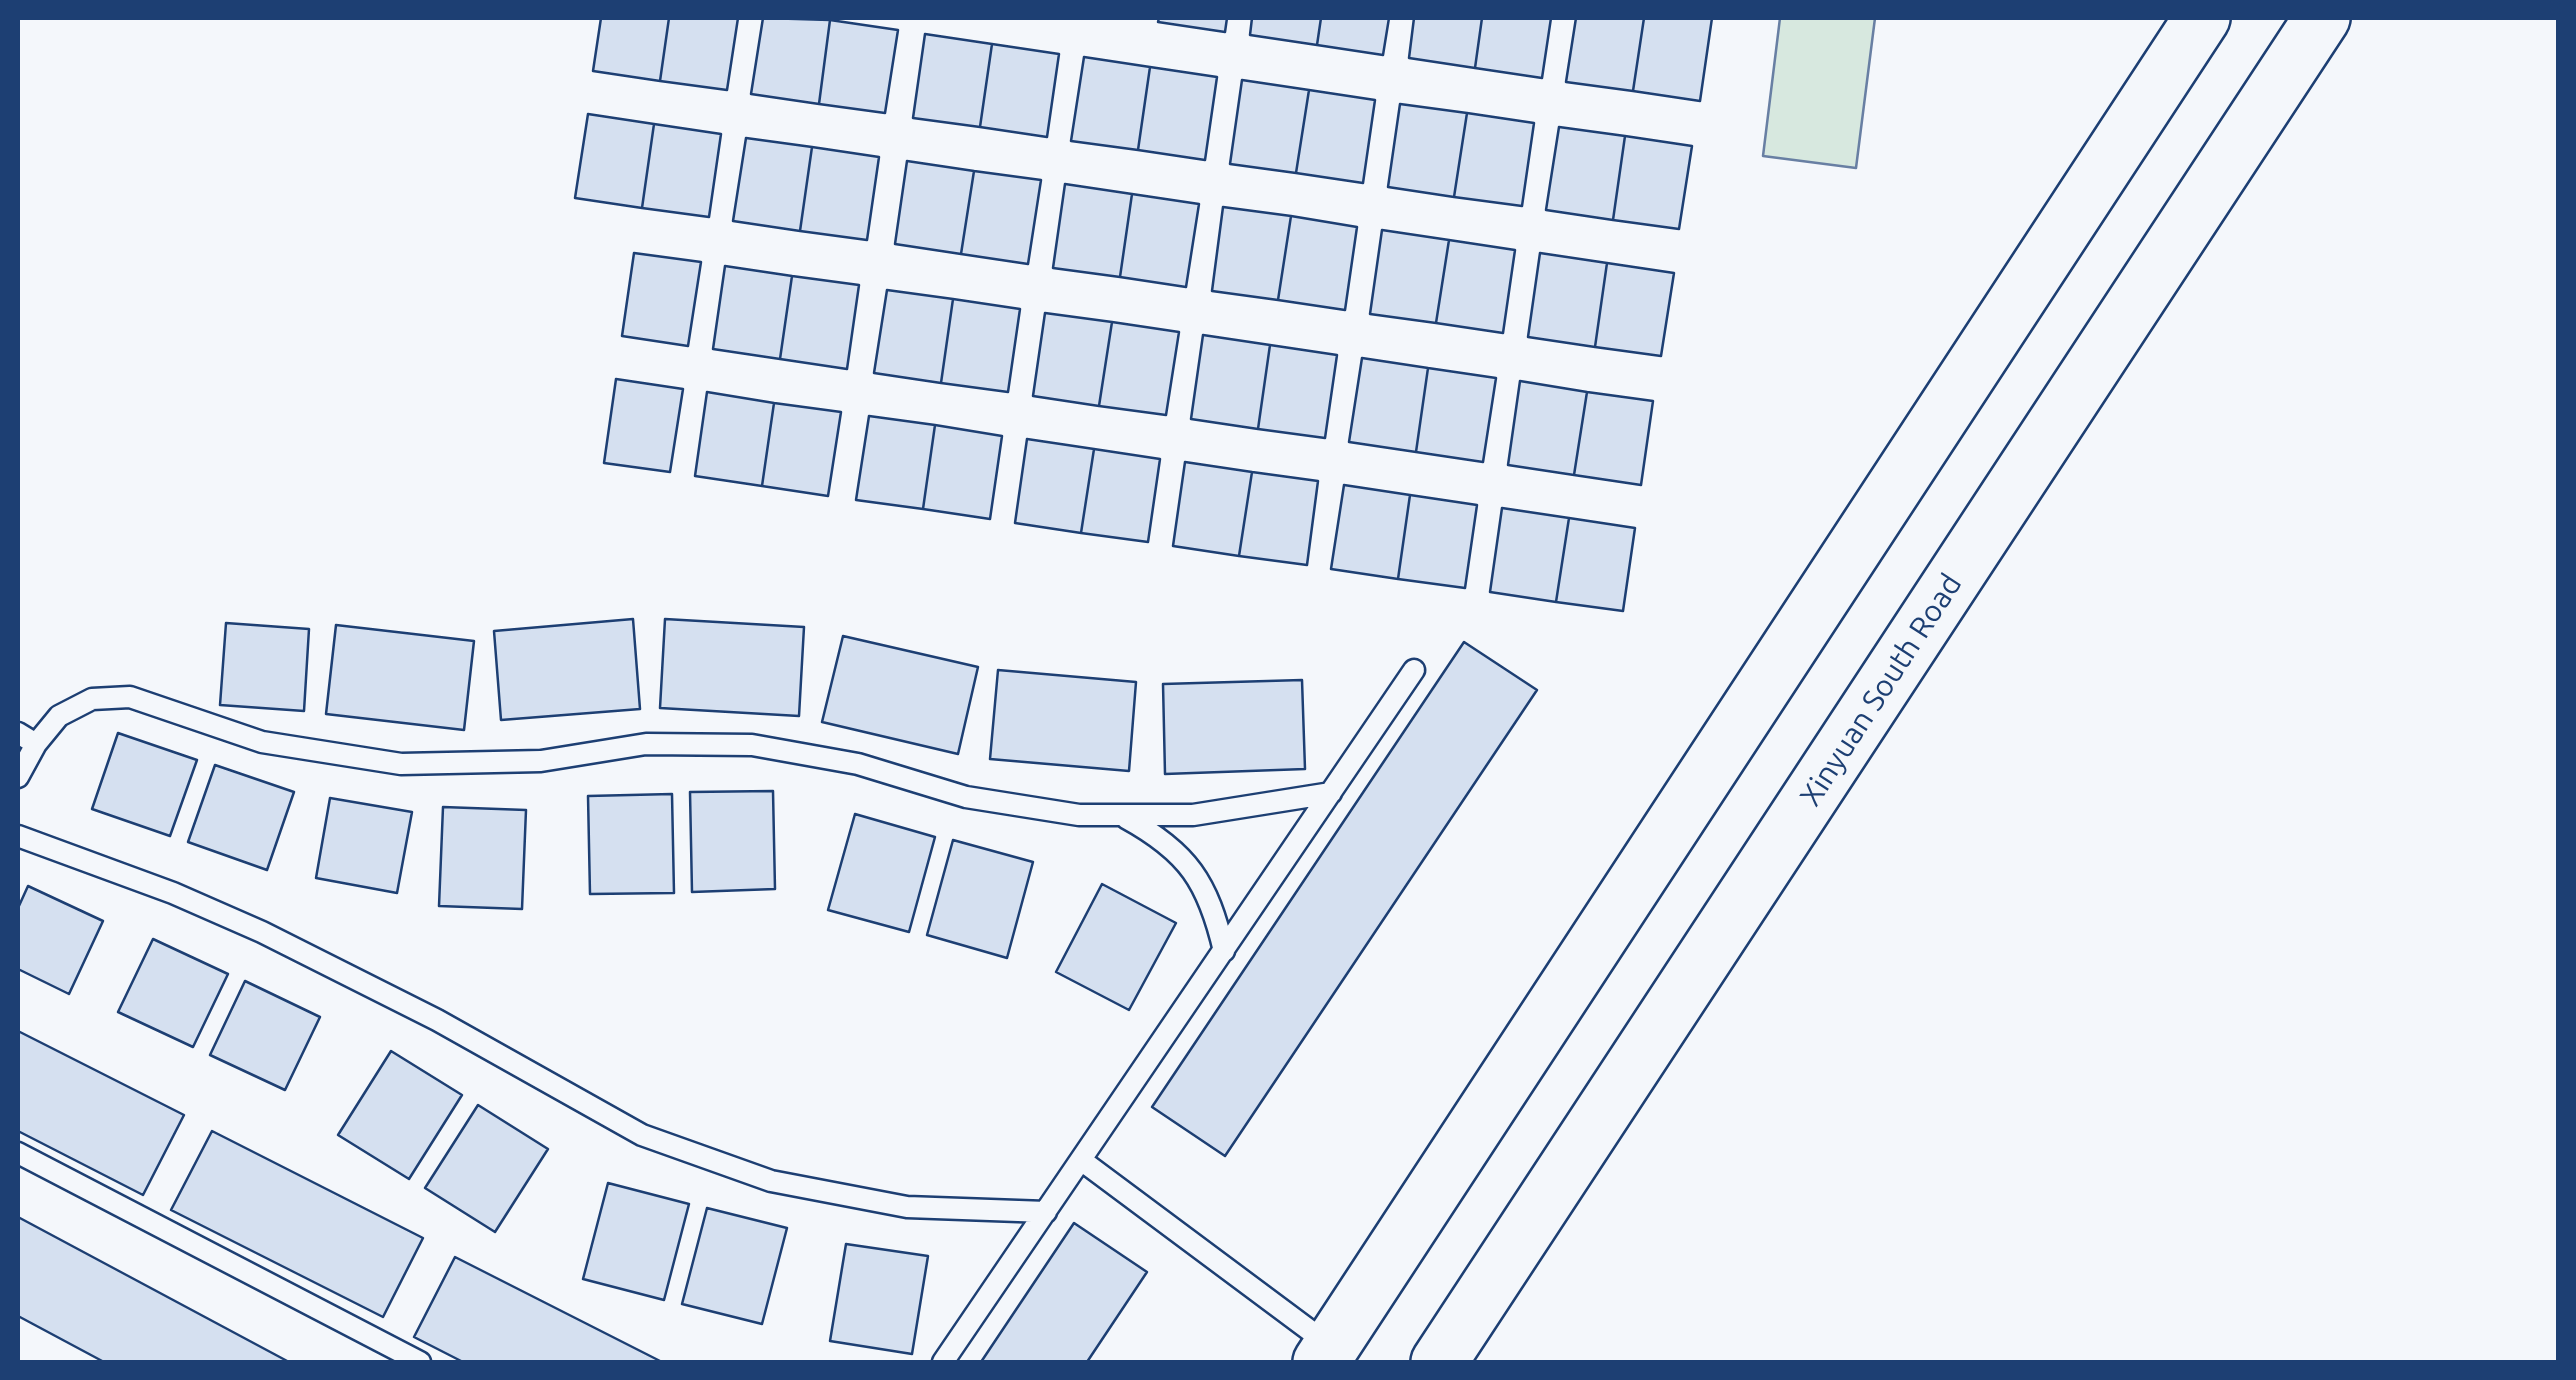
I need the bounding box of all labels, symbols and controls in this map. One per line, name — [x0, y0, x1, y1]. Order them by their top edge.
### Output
street label: Xinyuan South Road — [1793, 567, 1969, 813]

